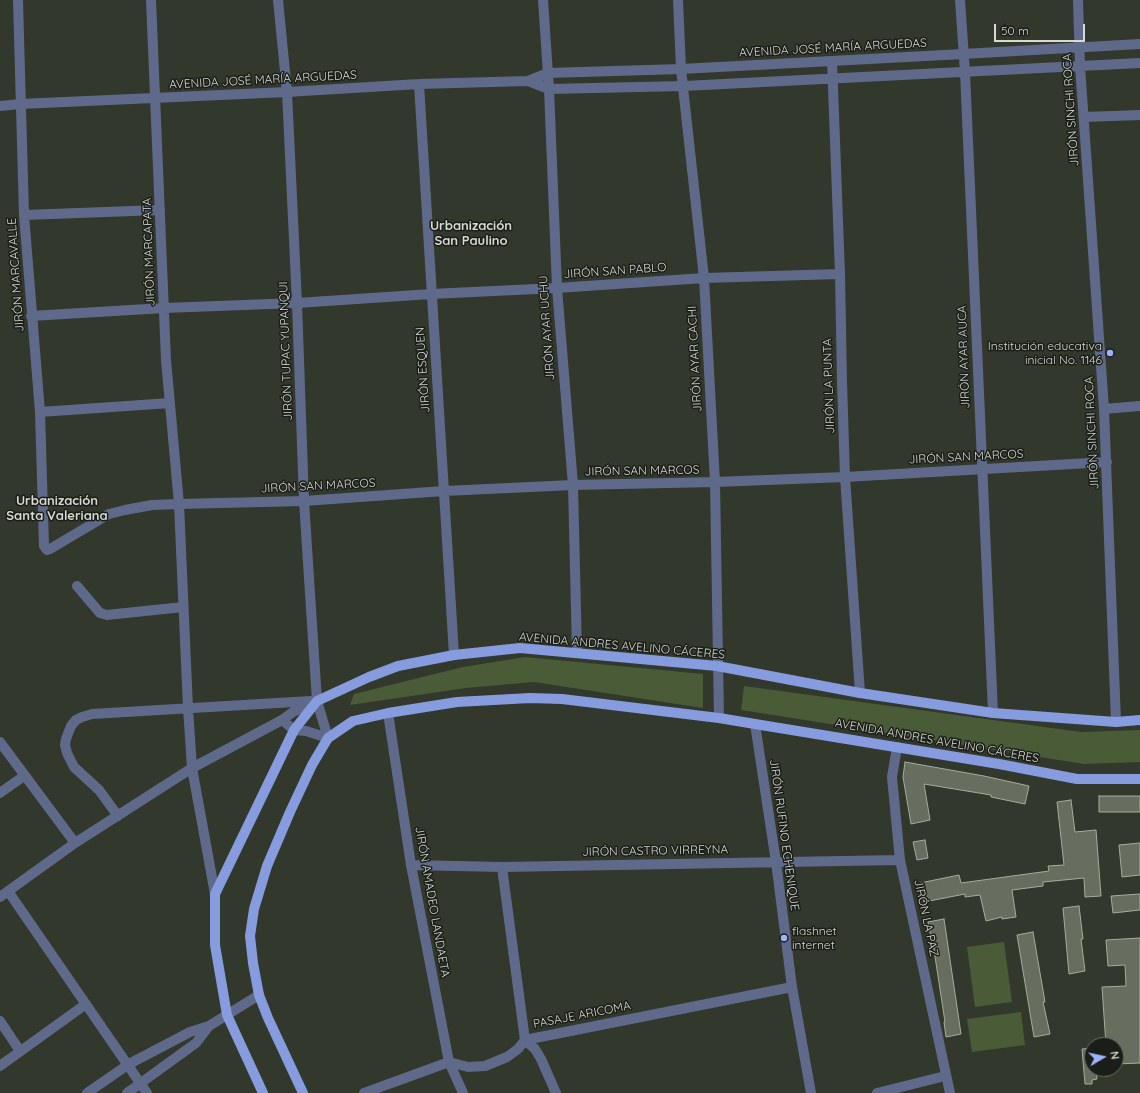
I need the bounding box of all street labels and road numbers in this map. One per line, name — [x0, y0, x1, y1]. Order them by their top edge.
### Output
street label: AVENIDA JOSÉ MARÍA ARGUEDAS — [739, 36, 927, 60]
street label: JIRÓN SINCHI ROCA — [1060, 53, 1082, 167]
street label: AVENIDA JOSÉ MARÍA ARGUEDAS — [169, 68, 357, 92]
street label: JIRÓN MARCAPATA — [140, 197, 158, 307]
street label: JIRÓN MARCAVALLE — [5, 218, 27, 332]
street label: JIRÓN SAN PABLO — [563, 260, 667, 282]
street label: JIRÓN AYAR UCHU — [536, 275, 558, 381]
street label: JIRÓN TUPAC YUPANQUI — [276, 281, 296, 421]
street label: JIRÓN AYAR CACHI — [685, 305, 705, 413]
street label: JIRÓN AYAR AUCA — [955, 305, 973, 409]
street label: JIRÓN ESQUEN — [413, 327, 433, 413]
street label: JIRÓN LA PUNTA — [820, 338, 838, 434]
street label: JIRÓN SINCHI ROCA — [1082, 376, 1102, 490]
street label: JIRÓN SAN MARCOS — [908, 447, 1024, 467]
street label: JIRÓN SAN MARCOS — [584, 463, 700, 479]
street label: JIRÓN SAN MARCOS — [260, 476, 376, 496]
street label: AVENIDA ANDRES AVELINO CÁCERES — [518, 630, 726, 662]
street label: AVENIDA ANDRES AVELINO CÁCERES — [834, 716, 1040, 766]
street label: JIRÓN RUFINO ECHENIQUE — [766, 758, 802, 912]
street label: JIRÓN AMADEO LANDAETA — [412, 825, 452, 979]
street label: JIRÓN CASTRO VIRREYNA — [582, 843, 728, 859]
street label: JIRÓN LA PAZ — [911, 878, 941, 958]
street label: PASAJE ARICOMA — [532, 998, 632, 1032]

